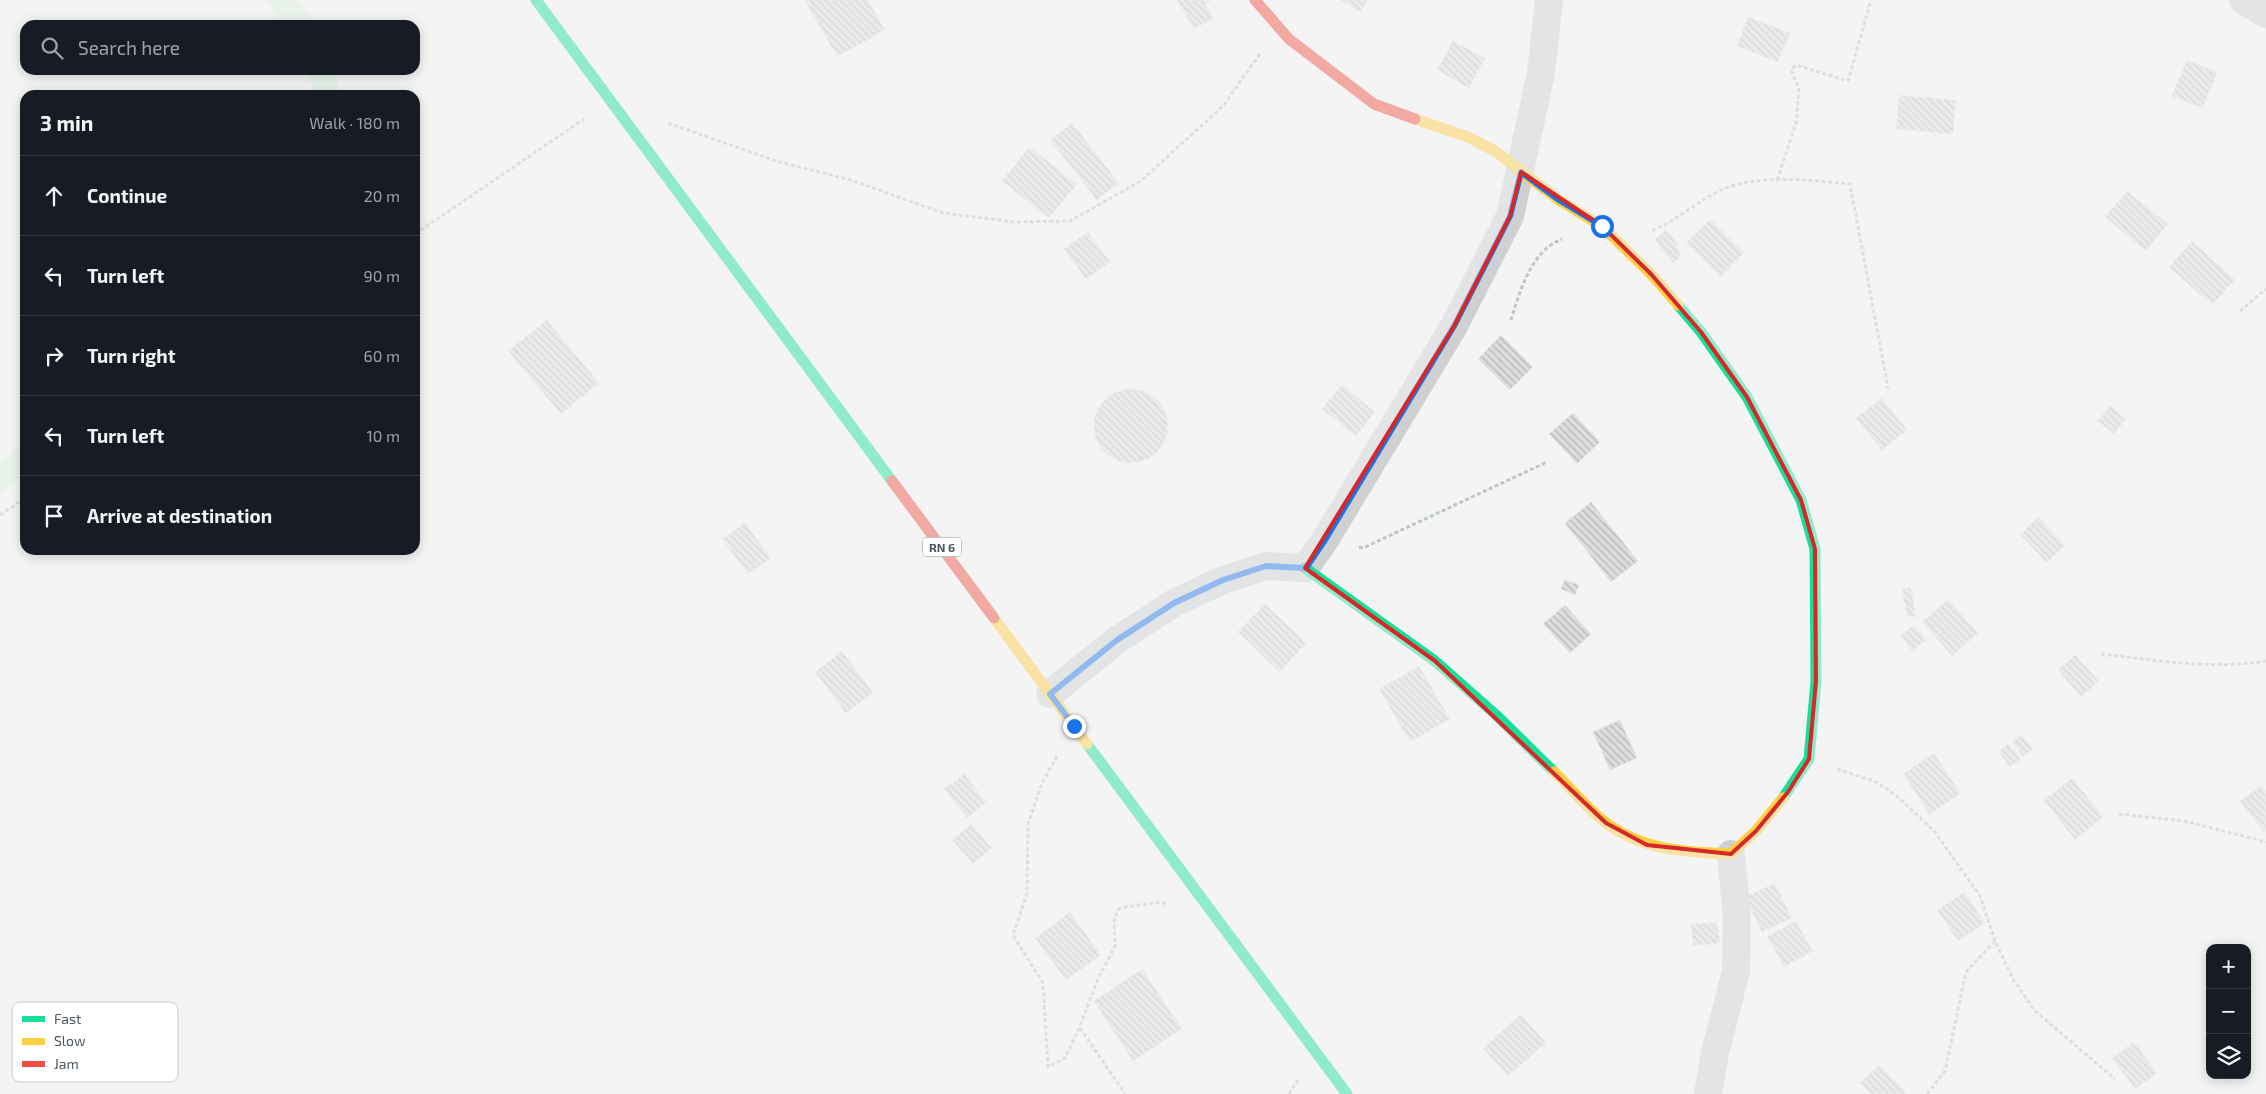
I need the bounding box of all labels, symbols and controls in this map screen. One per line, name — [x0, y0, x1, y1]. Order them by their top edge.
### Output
search box — [20, 20, 420, 75]
icon: search — [38, 34, 66, 62]
text: Search here — [78, 36, 180, 59]
text: 3 min — [40, 110, 93, 135]
text: Walk · 180 m — [309, 113, 400, 132]
icon: ahead — [40, 182, 68, 210]
text: Continue — [87, 184, 167, 207]
text: 20 m — [364, 186, 400, 205]
route start — [1591, 215, 1614, 238]
icon: left — [40, 262, 68, 290]
text: Turn left — [87, 264, 164, 287]
text: 90 m — [364, 266, 400, 285]
icon: right — [40, 342, 68, 370]
text: Turn right — [87, 344, 175, 367]
text: 60 m — [364, 346, 400, 365]
icon: left — [40, 422, 68, 450]
text: Turn left — [87, 424, 164, 447]
text: 10 m — [366, 426, 400, 445]
icon: arrive — [40, 502, 68, 530]
text: Arrive at destination — [87, 504, 272, 527]
road number: RN 6 — [923, 538, 961, 556]
route end — [1063, 715, 1086, 738]
map controls — [2206, 944, 2251, 1079]
button: + — [2206, 944, 2251, 989]
button: − — [2206, 989, 2251, 1034]
legend — [12, 1002, 178, 1082]
text: Fast — [54, 1010, 81, 1027]
text: Slow — [54, 1032, 86, 1049]
button: layers — [2206, 1034, 2251, 1079]
text: Jam — [54, 1055, 79, 1072]

